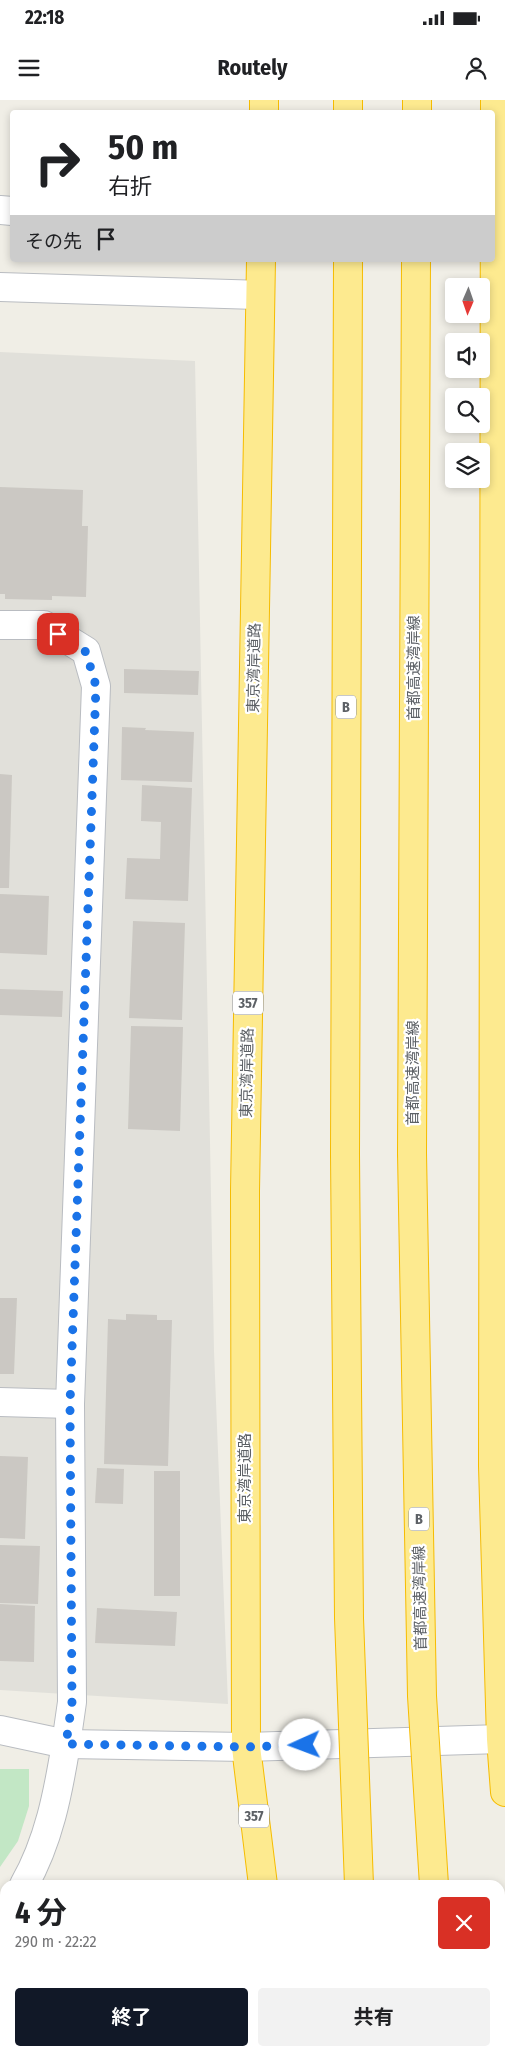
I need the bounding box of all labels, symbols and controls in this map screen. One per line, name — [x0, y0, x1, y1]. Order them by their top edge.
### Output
text: 22:18 — [25, 6, 64, 29]
icon: menu — [15, 54, 43, 82]
text: Routely — [218, 54, 287, 81]
icon: person — [462, 54, 490, 82]
text: 50 m — [108, 126, 178, 168]
icon: right — [25, 130, 90, 195]
text: 右折 — [108, 173, 152, 200]
icon: arrive — [92, 225, 120, 253]
text: その先 — [25, 230, 82, 253]
north arrow — [445, 278, 490, 322]
map controls — [445, 278, 490, 488]
button: sound — [445, 333, 490, 378]
button: search — [445, 388, 490, 433]
button: layers — [445, 443, 490, 488]
pin — [37, 613, 79, 655]
street label: 首都高速湾岸線 — [405, 615, 423, 721]
icon: arrive — [44, 620, 72, 648]
street label: 東京湾岸道路 — [244, 623, 264, 713]
road number: B — [336, 696, 356, 718]
road number: 357 — [233, 991, 263, 1014]
street label: 首都高速湾岸線 — [404, 1020, 422, 1126]
street label: 東京湾岸道路 — [237, 1028, 257, 1118]
street label: 東京湾岸道路 — [236, 1433, 254, 1523]
road number: B — [409, 1508, 429, 1530]
street label: 首都高速湾岸線 — [410, 1545, 430, 1651]
position arrow — [278, 1718, 330, 1770]
road number: 357 — [239, 1804, 269, 1828]
text: 4 分 — [15, 1895, 67, 1931]
button: close — [438, 1897, 490, 1949]
text: 290 m · 22:22 — [15, 1932, 97, 1951]
button: 終了 — [15, 1988, 248, 2046]
button: 共有 — [258, 1988, 490, 2046]

